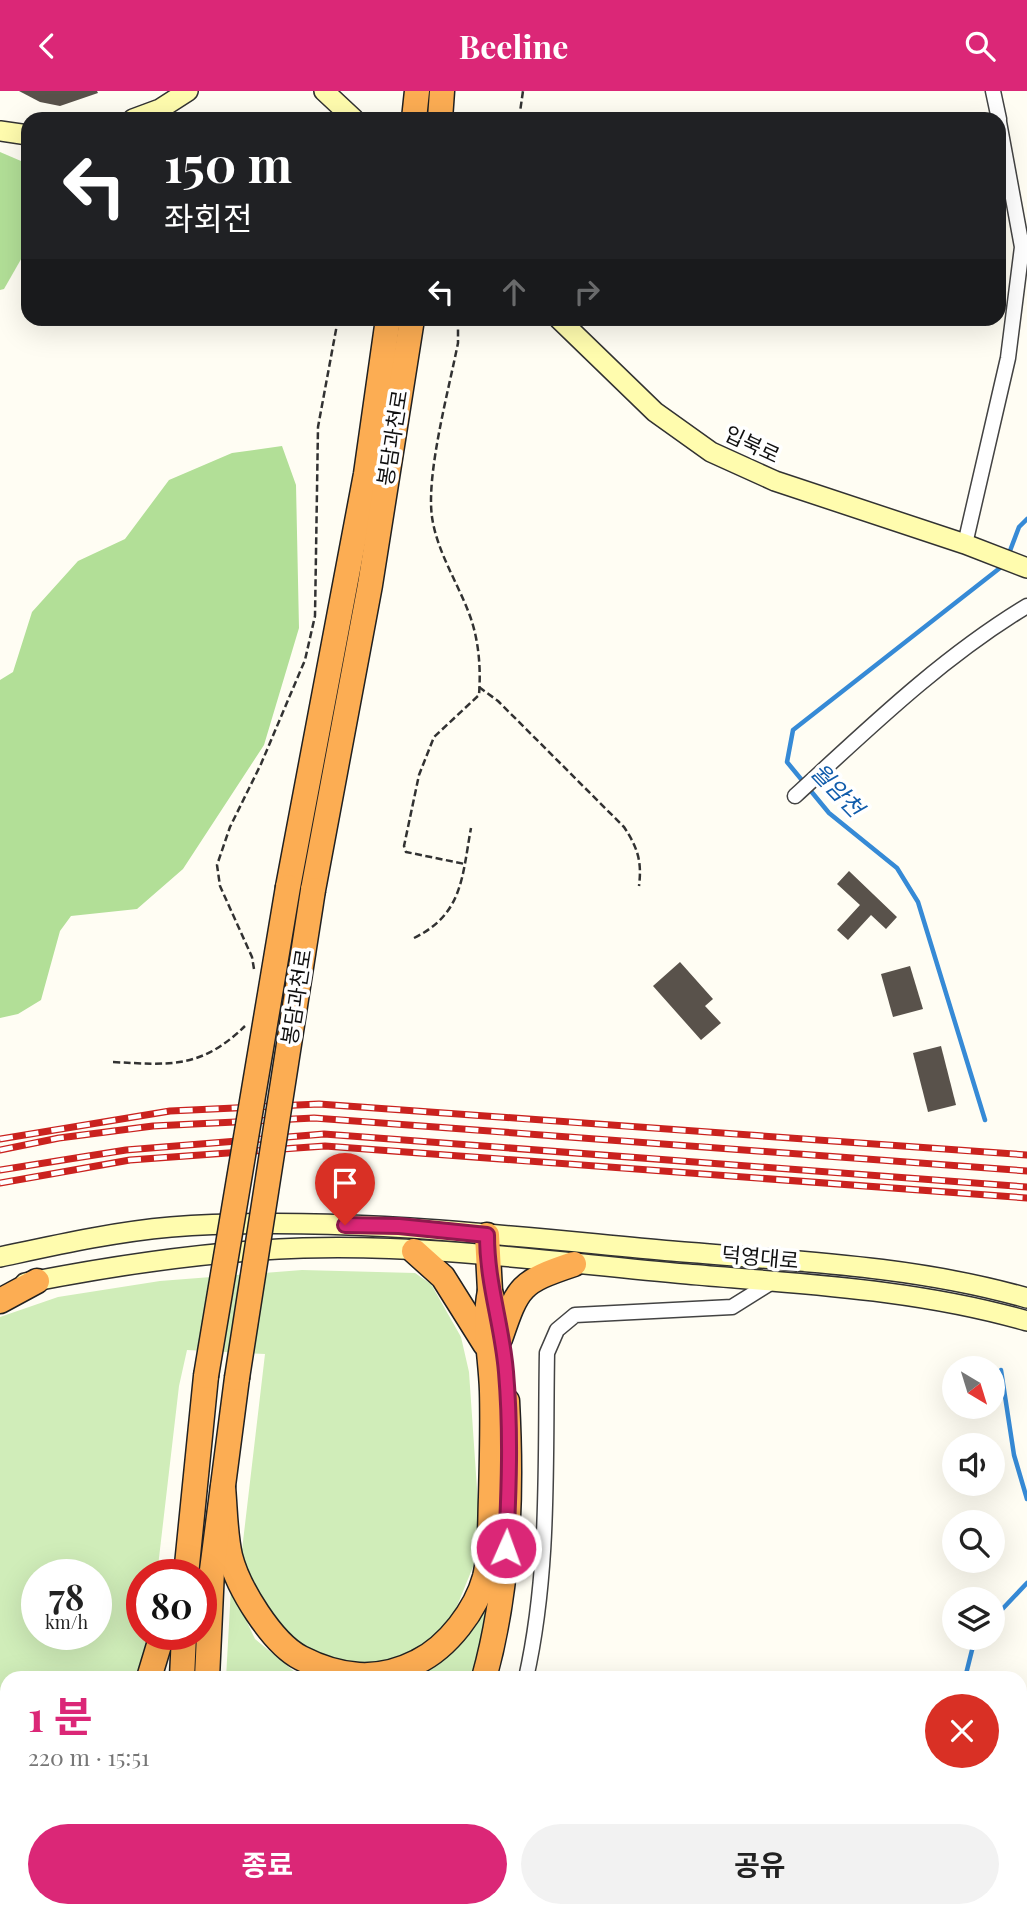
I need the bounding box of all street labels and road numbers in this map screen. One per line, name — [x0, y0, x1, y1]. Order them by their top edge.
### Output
street label: 봉담과천로 — [370, 388, 412, 488]
street label: 입북로 — [721, 418, 785, 468]
street label: 봉담과천로 — [274, 947, 316, 1047]
street label: 덕영대로 — [720, 1239, 800, 1273]

